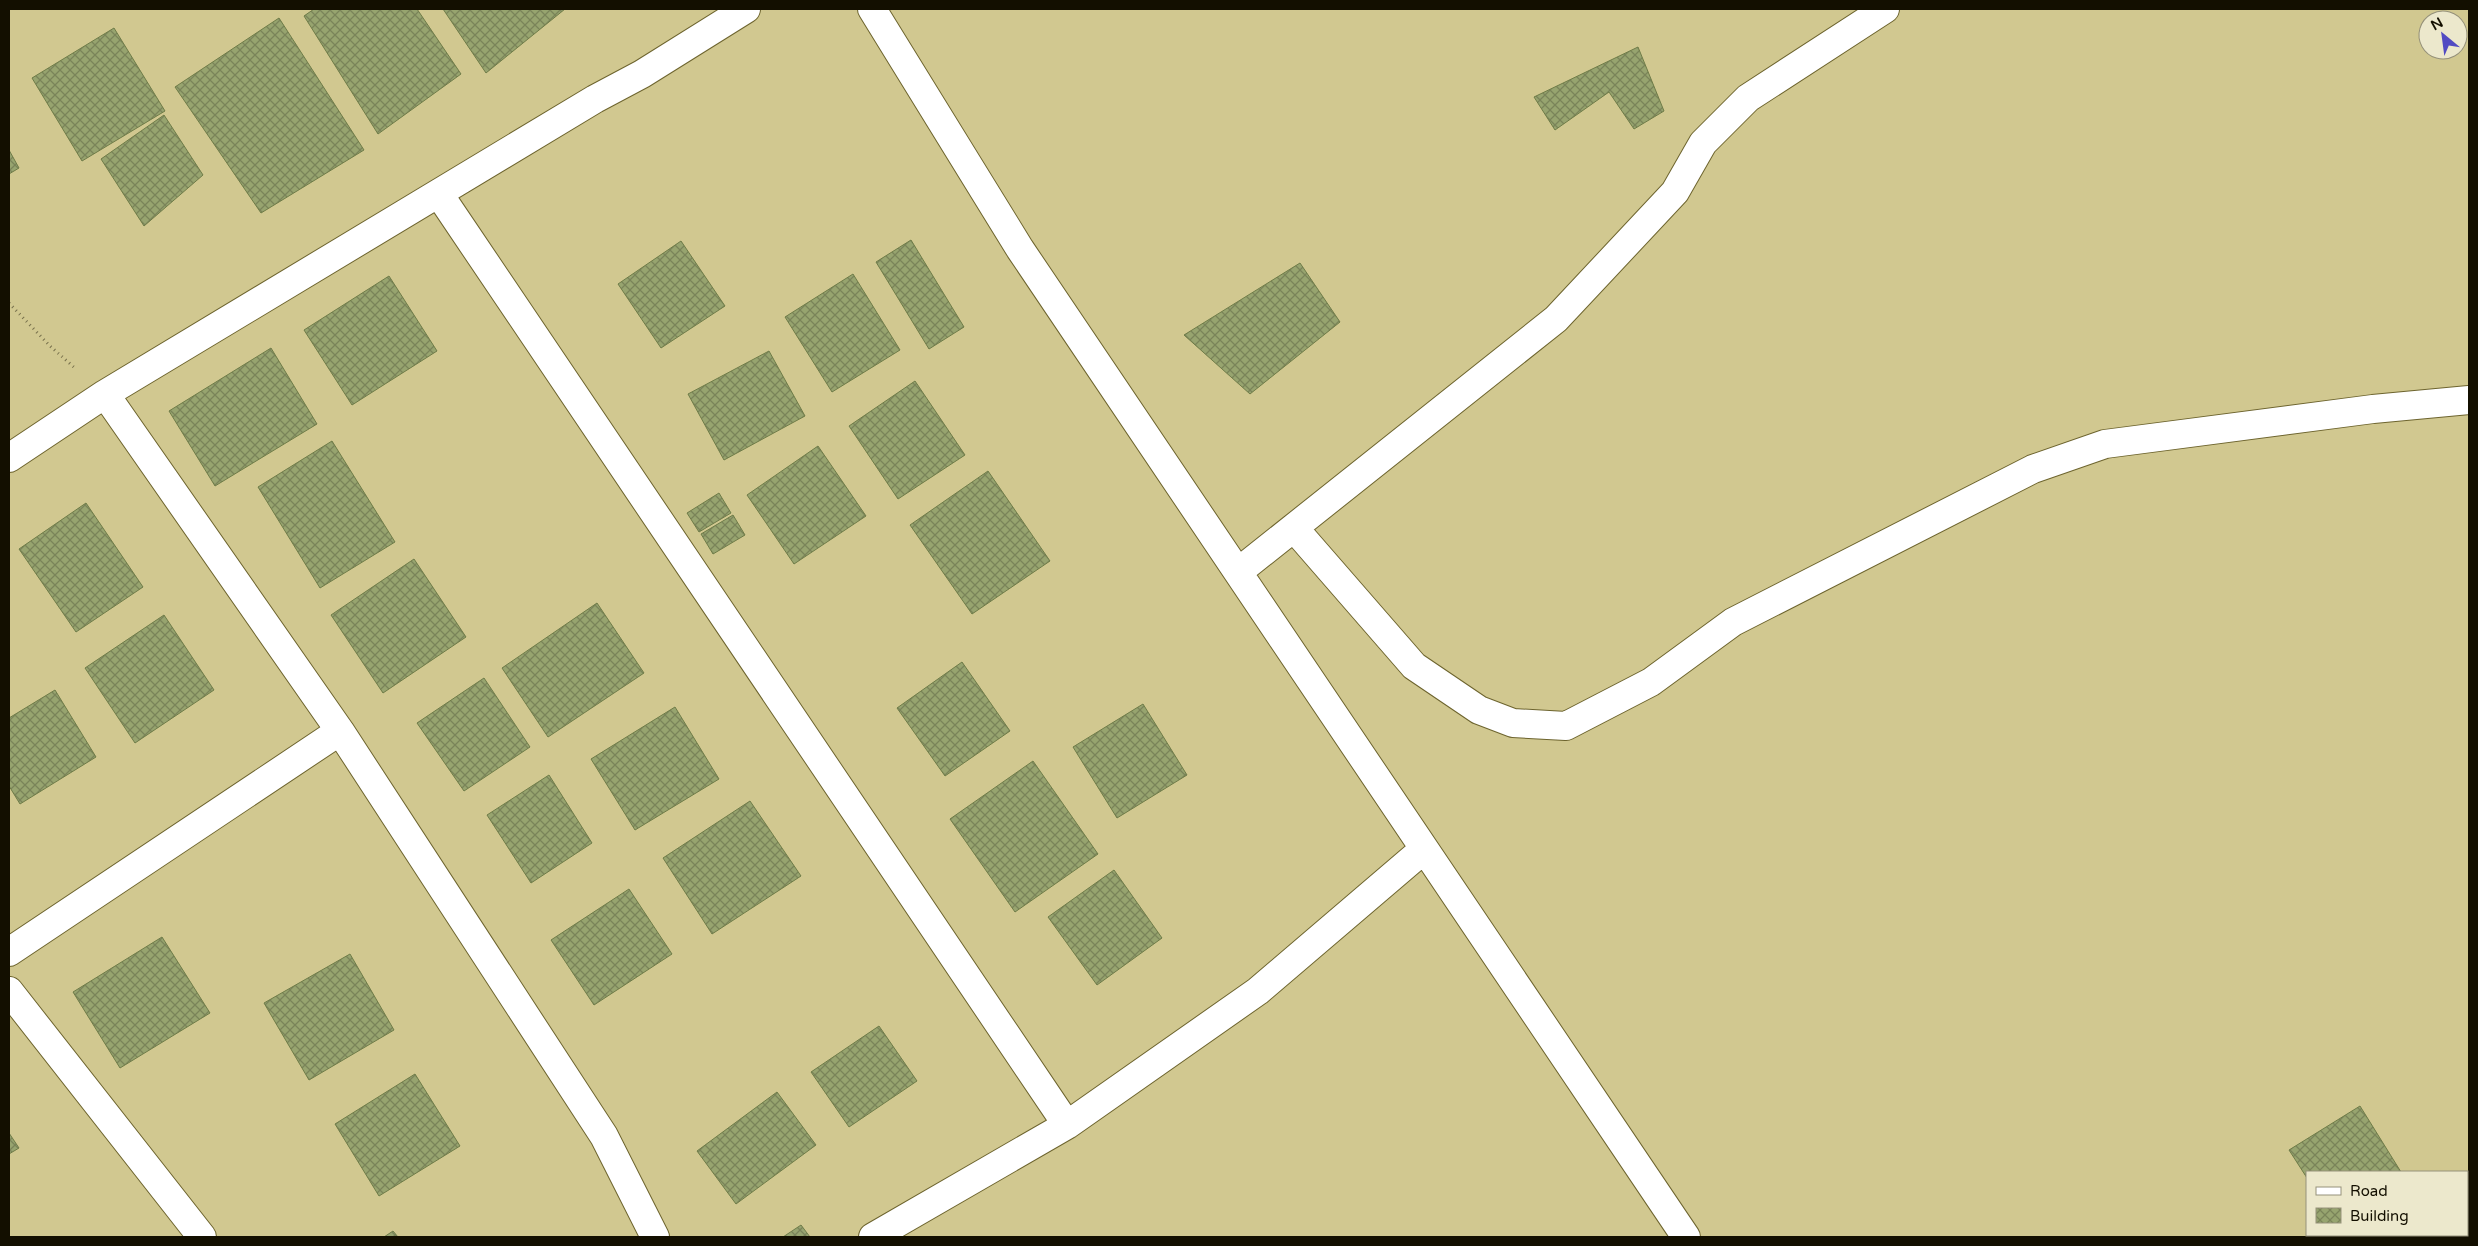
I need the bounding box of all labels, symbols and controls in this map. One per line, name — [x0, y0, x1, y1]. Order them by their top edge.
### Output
north arrow — [2418, 10, 2468, 60]
text: N — [2428, 14, 2446, 34]
legend — [2306, 1171, 2468, 1236]
text: Road — [2350, 1182, 2388, 1200]
text: Building — [2350, 1207, 2409, 1225]

